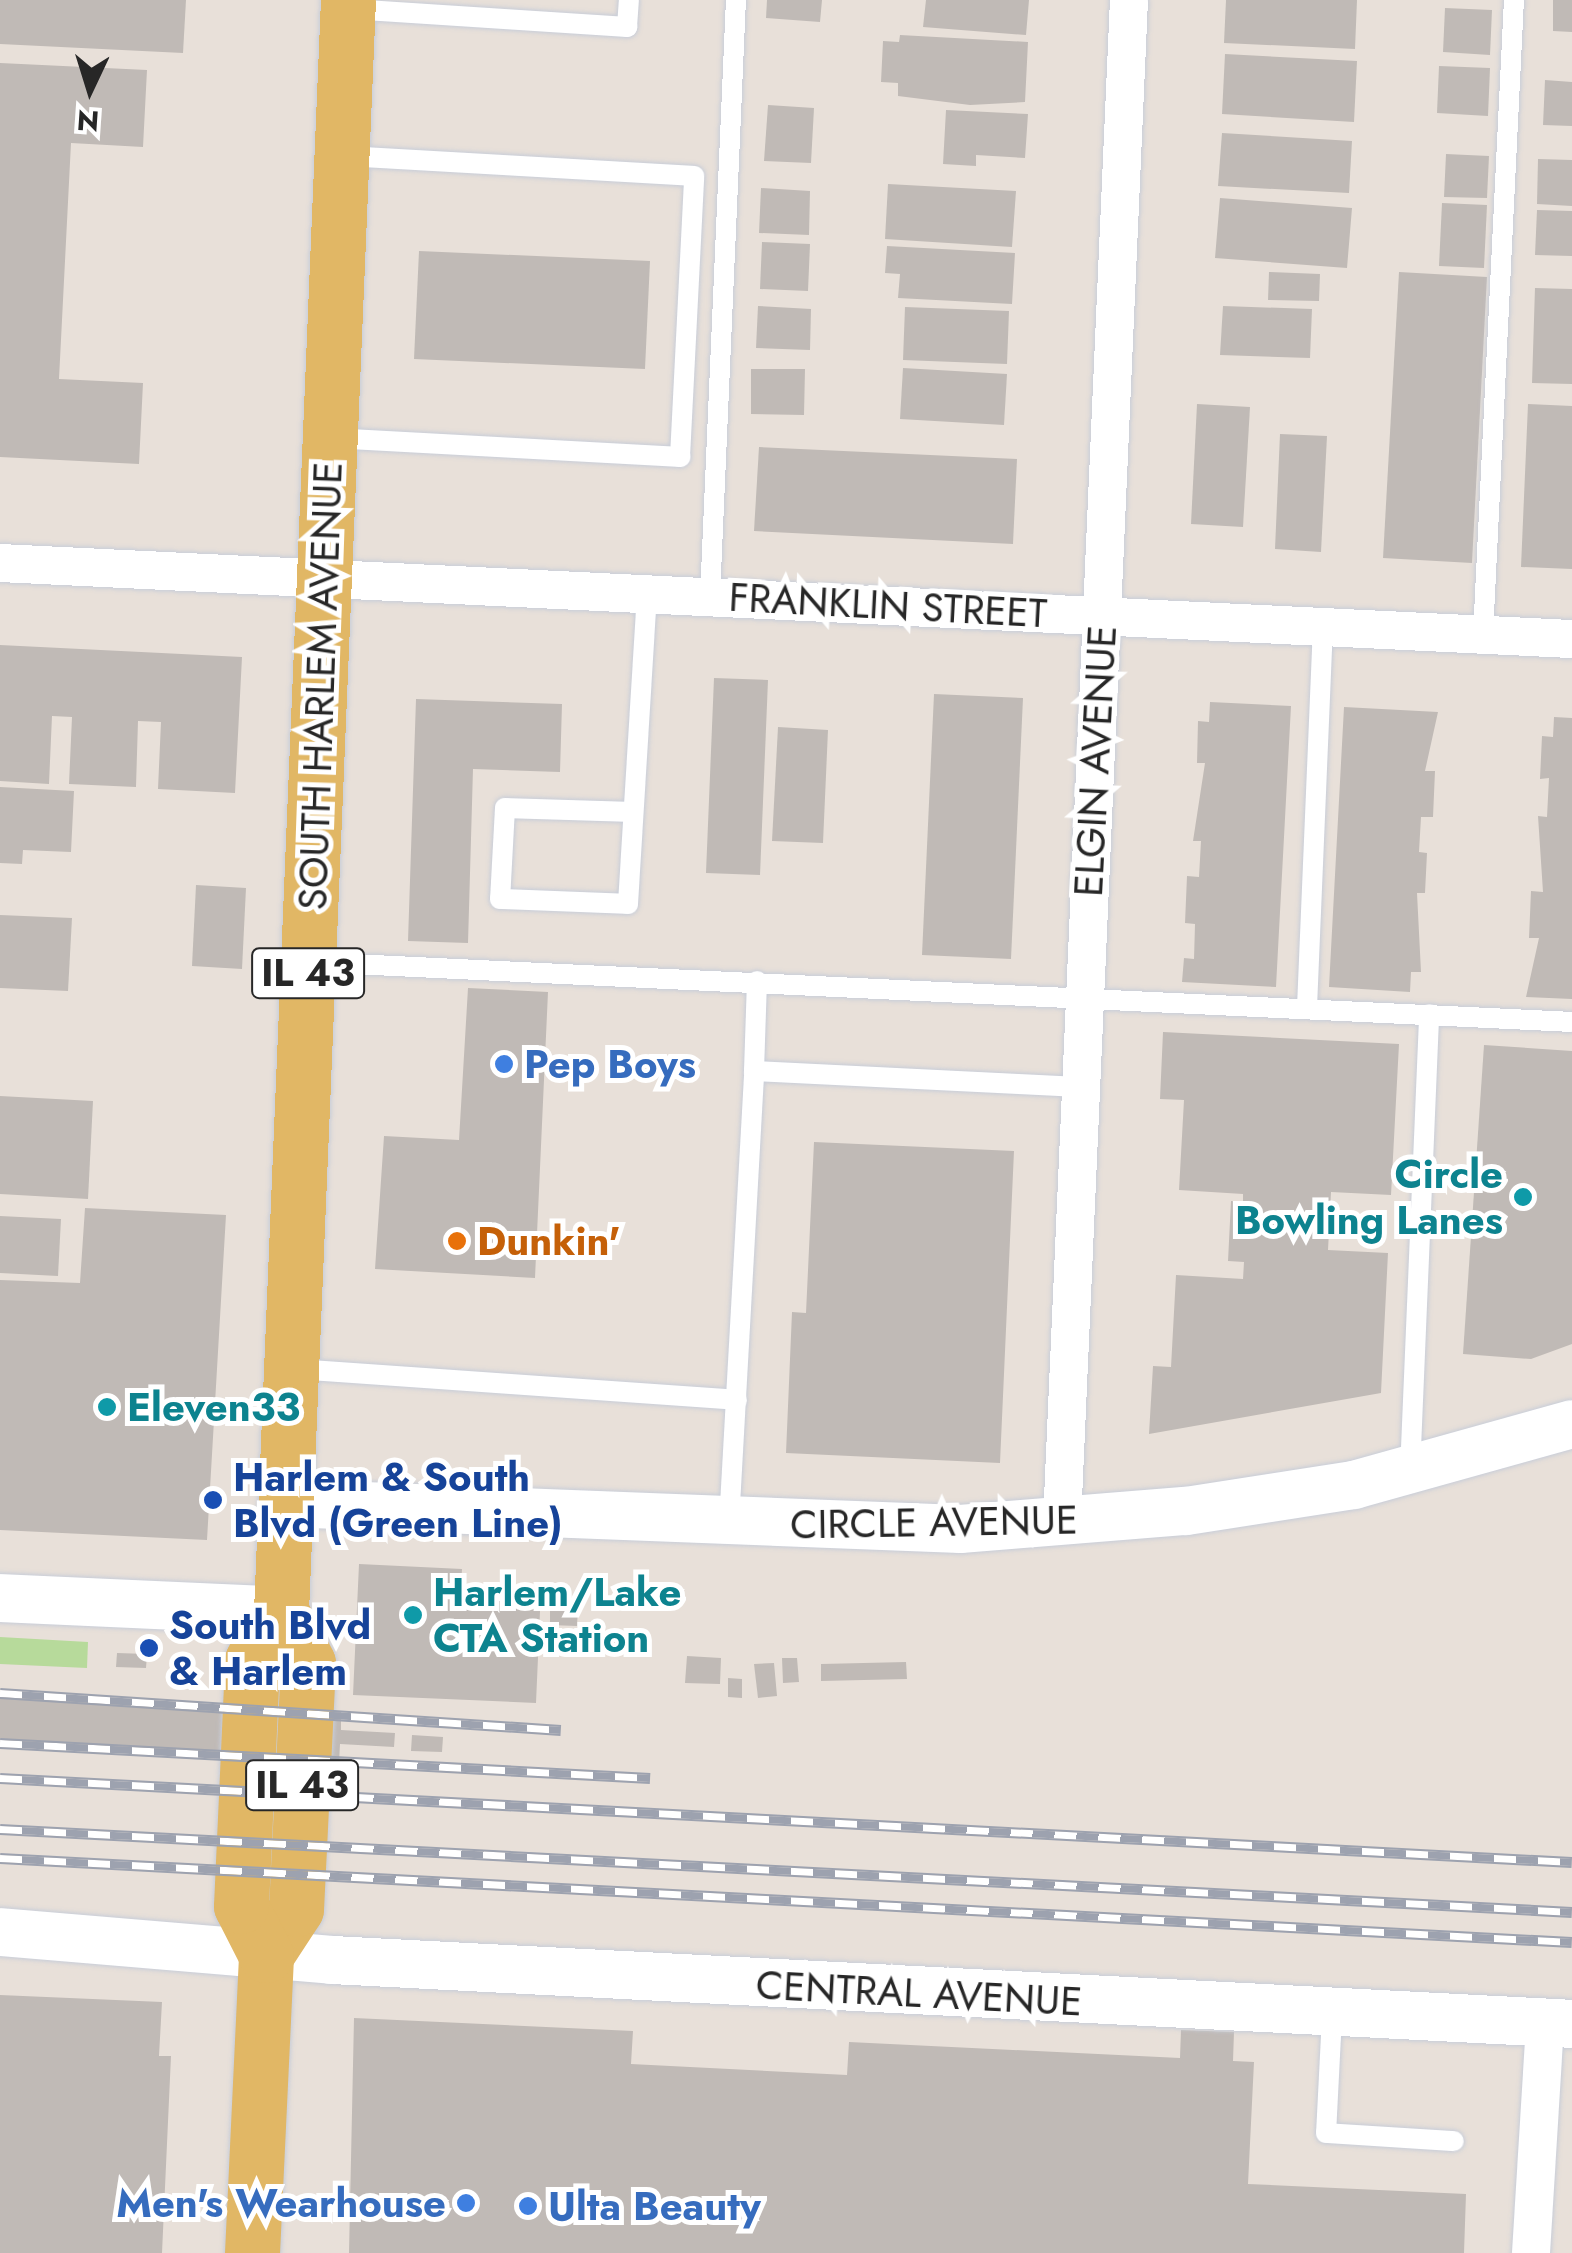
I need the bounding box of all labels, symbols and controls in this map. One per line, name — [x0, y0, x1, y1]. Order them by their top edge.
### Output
north arrow — [40, 40, 140, 140]
text: N — [75, 99, 100, 142]
street label: SOUTH HARLEM AVENUE — [288, 461, 352, 911]
street label: FRANKLIN STREET — [728, 573, 1048, 637]
street label: ELGIN AVENUE — [1064, 624, 1126, 898]
road number: IL 43 — [250, 940, 366, 1006]
place label: Pep Boys — [524, 1040, 696, 1088]
marker: Pep Boys — [493, 1053, 515, 1075]
place label: Circle Bowling Lanes — [1235, 1150, 1503, 1244]
marker: Circle Bowling Lanes — [1512, 1186, 1534, 1208]
place label: Dunkin' — [477, 1217, 621, 1265]
marker: Dunkin' — [446, 1230, 468, 1252]
place label: Eleven33 — [127, 1383, 300, 1431]
marker: Eleven33 — [96, 1396, 118, 1418]
place label: Harlem & South Blvd (Green Line) — [233, 1453, 563, 1547]
marker: Harlem & South Blvd (Green Line) — [202, 1489, 224, 1511]
street label: CIRCLE AVENUE — [790, 1495, 1078, 1549]
place label: Harlem/Lake CTA Station — [433, 1568, 681, 1662]
place label: South Blvd & Harlem — [169, 1601, 371, 1695]
marker: Harlem/Lake CTA Station — [402, 1604, 424, 1626]
marker: South Blvd & Harlem — [138, 1637, 160, 1659]
road number: IL 43 — [244, 1752, 360, 1818]
street label: CENTRAL AVENUE — [755, 1960, 1083, 2026]
place label: Men's Wearhouse — [116, 2179, 446, 2227]
place label: Ulta Beauty — [548, 2182, 761, 2230]
marker: Men's Wearhouse — [455, 2192, 477, 2214]
marker: Ulta Beauty — [517, 2195, 539, 2217]

